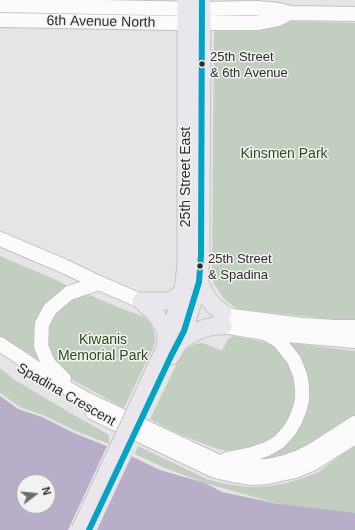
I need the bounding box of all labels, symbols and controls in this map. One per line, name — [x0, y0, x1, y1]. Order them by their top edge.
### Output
street label: 6th Avenue North — [47, 13, 155, 31]
place label: 25th Street & 6th Avenue — [210, 49, 288, 80]
marker: 25th Street & 6th Avenue — [197, 59, 207, 69]
street label: 25th Street East — [178, 127, 194, 227]
park label: Kinsmen Park — [240, 146, 328, 162]
place label: 25th Street & Spadina — [208, 251, 272, 282]
marker: 25th Street & Spadina — [195, 261, 205, 271]
park label: Kiwanis Memorial Park — [58, 332, 148, 364]
street label: Spadina Crescent — [14, 360, 118, 430]
north arrow — [16, 474, 56, 514]
text: N — [40, 485, 53, 496]

